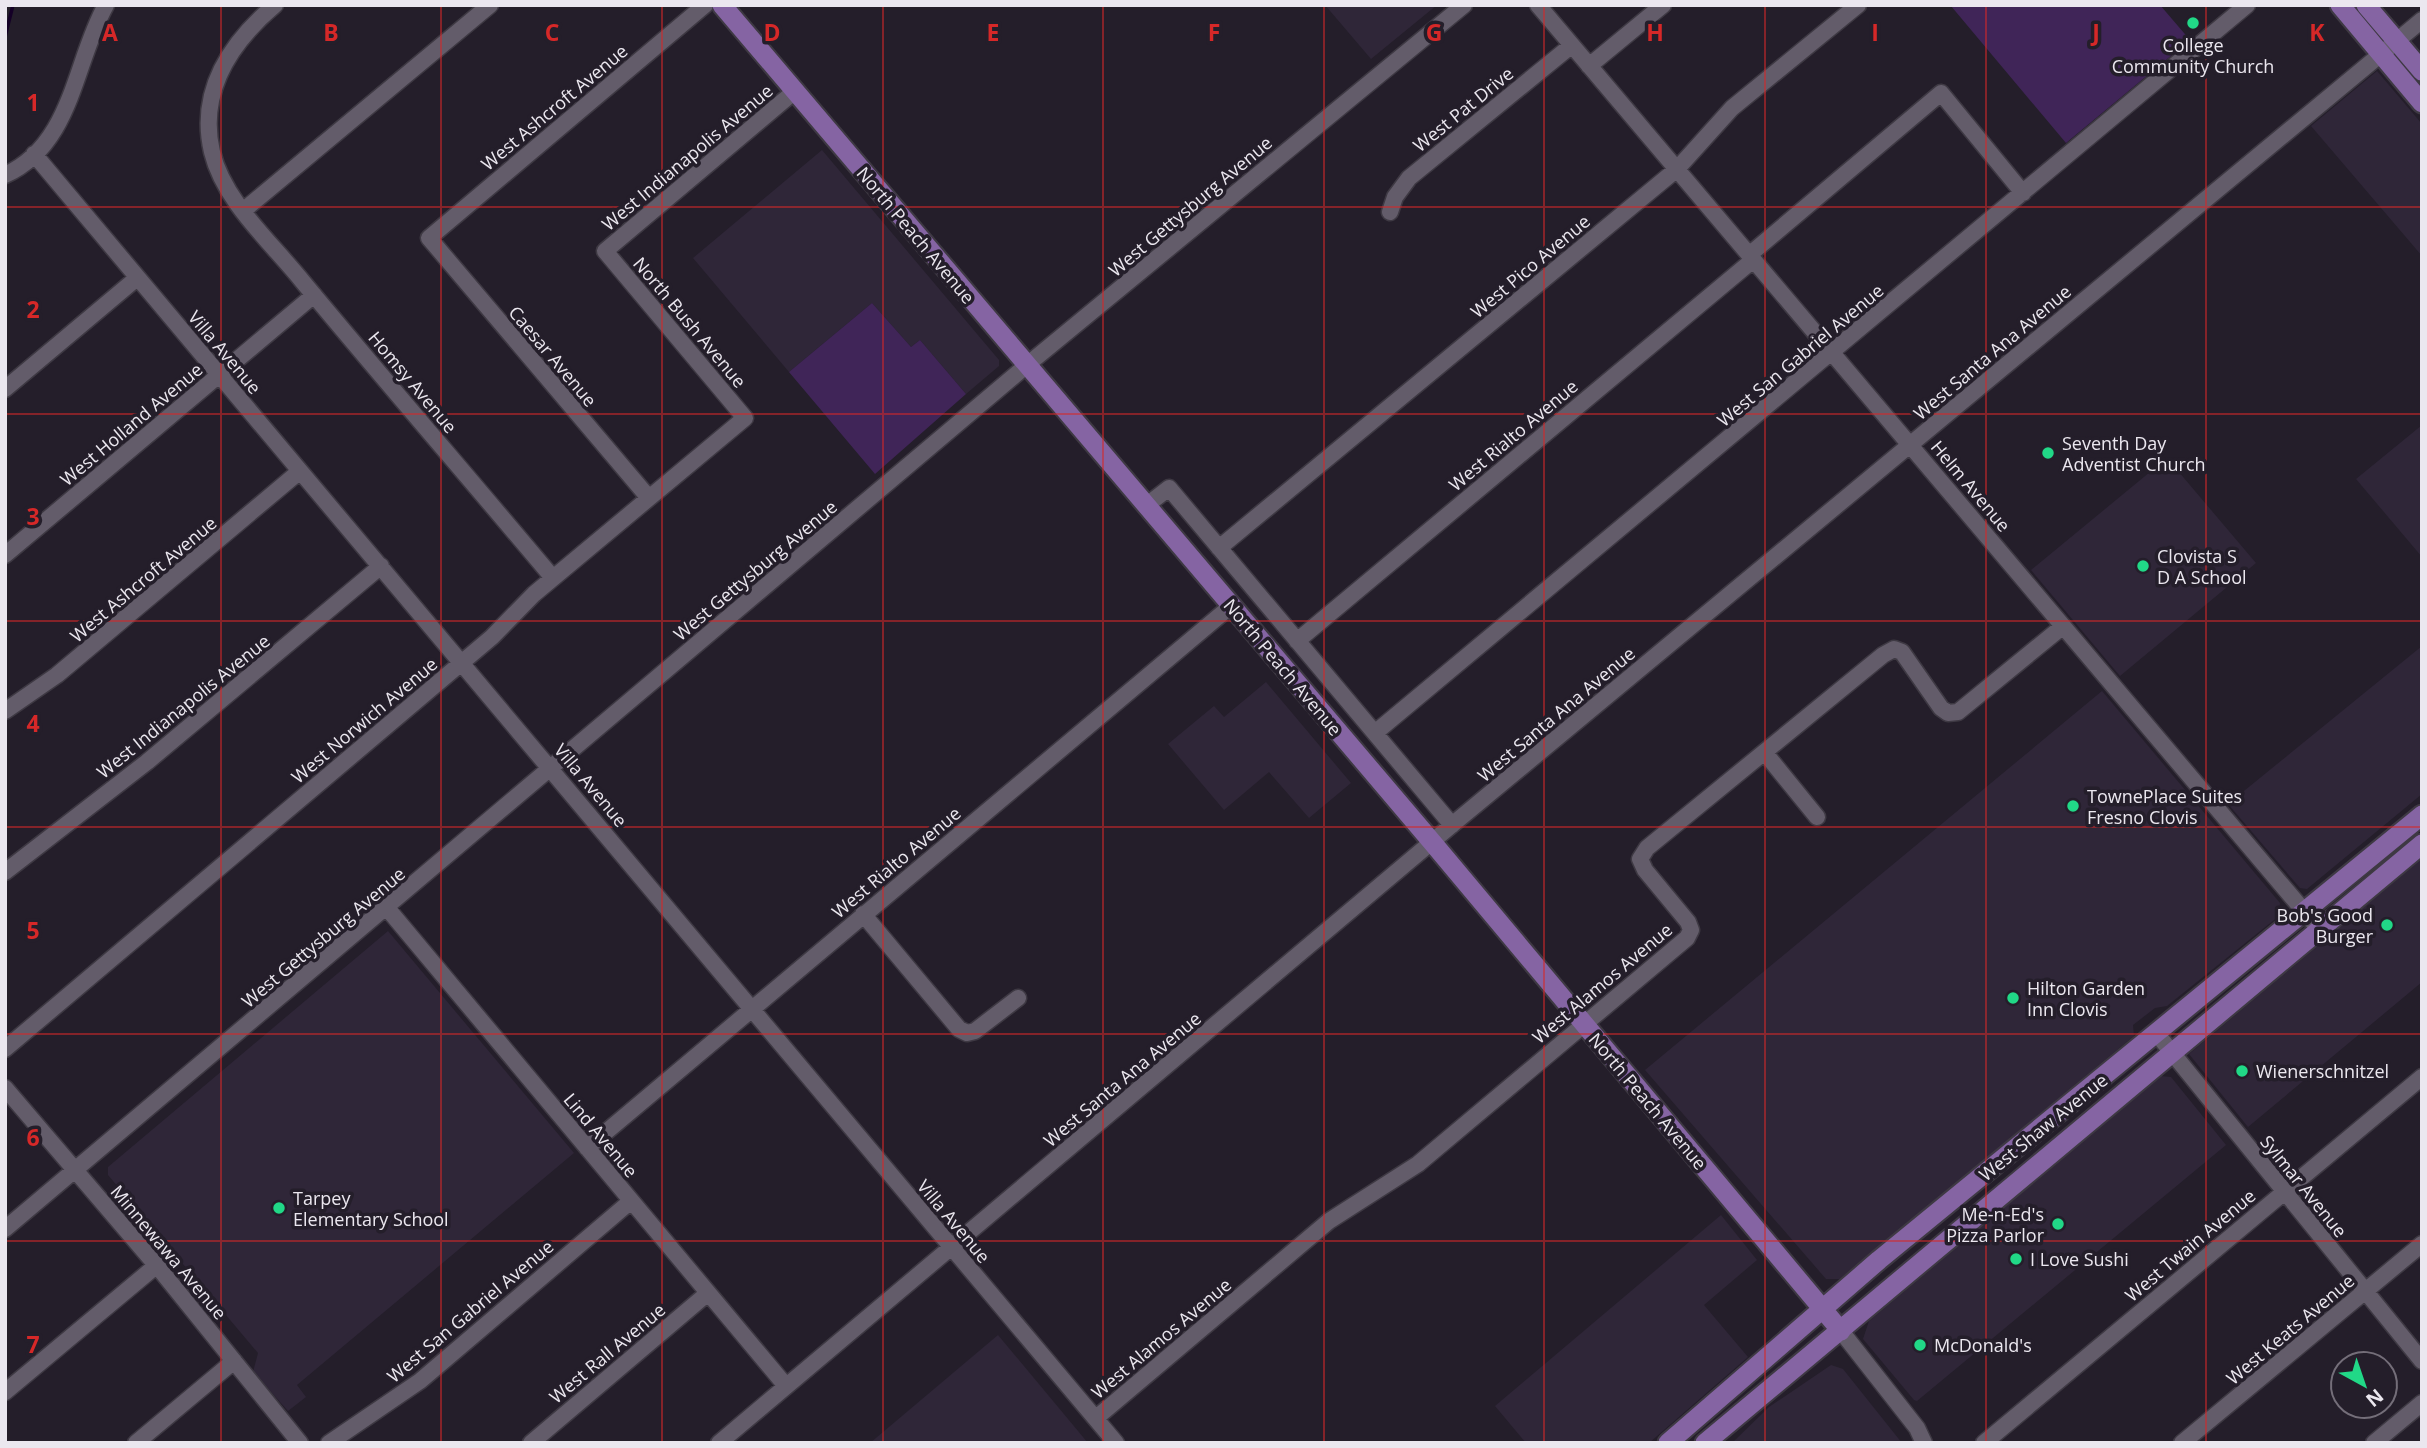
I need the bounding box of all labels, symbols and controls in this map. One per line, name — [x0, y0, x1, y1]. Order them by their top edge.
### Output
marker: College Community Church — [2185, 15, 2201, 31]
text: A — [102, 16, 118, 48]
text: B — [323, 16, 339, 48]
text: C — [545, 16, 559, 48]
text: D — [763, 16, 781, 48]
text: E — [987, 16, 999, 48]
text: F — [1208, 16, 1220, 48]
text: G — [1426, 16, 1442, 48]
text: H — [1646, 16, 1664, 48]
text: I — [1871, 16, 1879, 48]
text: J — [2090, 16, 2100, 48]
text: K — [2309, 16, 2325, 48]
place label: College Community Church — [2112, 33, 2274, 78]
street label: West Ashcroft Avenue — [476, 39, 632, 175]
street label: West Pat Drive — [1408, 61, 1518, 157]
street label: West Indianapolis Avenue — [597, 78, 777, 236]
text: 1 — [26, 86, 40, 118]
street label: West Gettysburg Avenue — [1103, 130, 1277, 282]
street label: North Peach Avenue — [852, 161, 980, 309]
street label: West Pico Avenue — [1465, 209, 1595, 323]
street label: North Bush Avenue — [628, 252, 752, 392]
street label: West San Gabriel Avenue — [1712, 278, 1888, 432]
street label: West Santa Ana Avenue — [1908, 279, 2076, 425]
text: 2 — [26, 293, 40, 325]
street label: Caesar Avenue — [504, 301, 602, 411]
street label: Villa Avenue — [183, 305, 267, 399]
street label: Homsy Avenue — [363, 326, 463, 438]
street label: West Holland Avenue — [55, 357, 207, 491]
street label: West Rialto Avenue — [1444, 374, 1582, 496]
place label: Seventh Day Adventist Church — [2062, 431, 2206, 476]
street label: Helm Avenue — [1926, 435, 2016, 537]
marker: Seventh Day Adventist Church — [2040, 445, 2056, 461]
street label: West Gettysburg Avenue — [668, 494, 842, 646]
text: 3 — [26, 500, 40, 532]
street label: West Ashcroft Avenue — [65, 511, 221, 647]
place label: Clovista S D A School — [2157, 544, 2247, 589]
marker: Clovista S D A School — [2135, 558, 2151, 574]
street label: North Peach Avenue — [1219, 593, 1347, 741]
street label: West Indianapolis Avenue — [92, 629, 274, 783]
street label: West Santa Ana Avenue — [1472, 641, 1640, 787]
street label: West Norwich Avenue — [286, 652, 442, 788]
text: 4 — [26, 707, 40, 739]
street label: Villa Avenue — [549, 738, 633, 832]
place label: TownePlace Suites Fresno Clovis — [2087, 784, 2242, 829]
marker: TownePlace Suites Fresno Clovis — [2065, 798, 2081, 814]
street label: West Rialto Avenue — [827, 801, 965, 923]
street label: West Gettysburg Avenue — [236, 861, 410, 1013]
place label: Bob's Good Burger — [2277, 903, 2374, 948]
text: 5 — [26, 914, 40, 946]
street label: West Alamos Avenue — [1527, 917, 1677, 1049]
marker: Bob's Good Burger — [2379, 917, 2395, 933]
place label: Hilton Garden Inn Clovis — [2027, 976, 2145, 1021]
marker: Hilton Garden Inn Clovis — [2005, 990, 2021, 1006]
street label: West Santa Ana Avenue — [1038, 1006, 1206, 1152]
street label: North Peach Avenue — [1584, 1027, 1712, 1175]
place label: Wienerschnitzel — [2256, 1059, 2389, 1083]
marker: Wienerschnitzel — [2234, 1063, 2250, 1079]
street label: West Shaw Avenue — [1974, 1068, 2112, 1186]
street label: Lind Avenue — [559, 1088, 643, 1182]
text: 6 — [26, 1121, 40, 1153]
street label: Sylmar Avenue — [2255, 1130, 2353, 1242]
street label: Villa Avenue — [912, 1174, 996, 1268]
street label: Minnewawa Avenue — [106, 1180, 232, 1324]
street label: West Twain Avenue — [2120, 1183, 2260, 1307]
place label: Tarpey Elementary School — [293, 1186, 449, 1231]
marker: Tarpey Elementary School — [271, 1200, 287, 1216]
place label: Me-n-Ed's Pizza Parlor — [1946, 1202, 2045, 1247]
marker: Me-n-Ed's Pizza Parlor — [2050, 1216, 2066, 1232]
street label: West San Gabriel Avenue — [382, 1234, 558, 1388]
place label: I Love Sushi — [2030, 1247, 2129, 1271]
marker: I Love Sushi — [2008, 1251, 2024, 1267]
street label: West Keats Avenue — [2221, 1268, 2359, 1390]
street label: West Alamos Avenue — [1086, 1272, 1236, 1404]
street label: West Rall Avenue — [544, 1298, 670, 1408]
text: 7 — [26, 1328, 40, 1360]
place label: McDonald's — [1934, 1333, 2032, 1357]
marker: McDonald's — [1912, 1337, 1928, 1353]
north arrow — [2329, 1350, 2399, 1420]
text: N — [2361, 1383, 2389, 1413]

